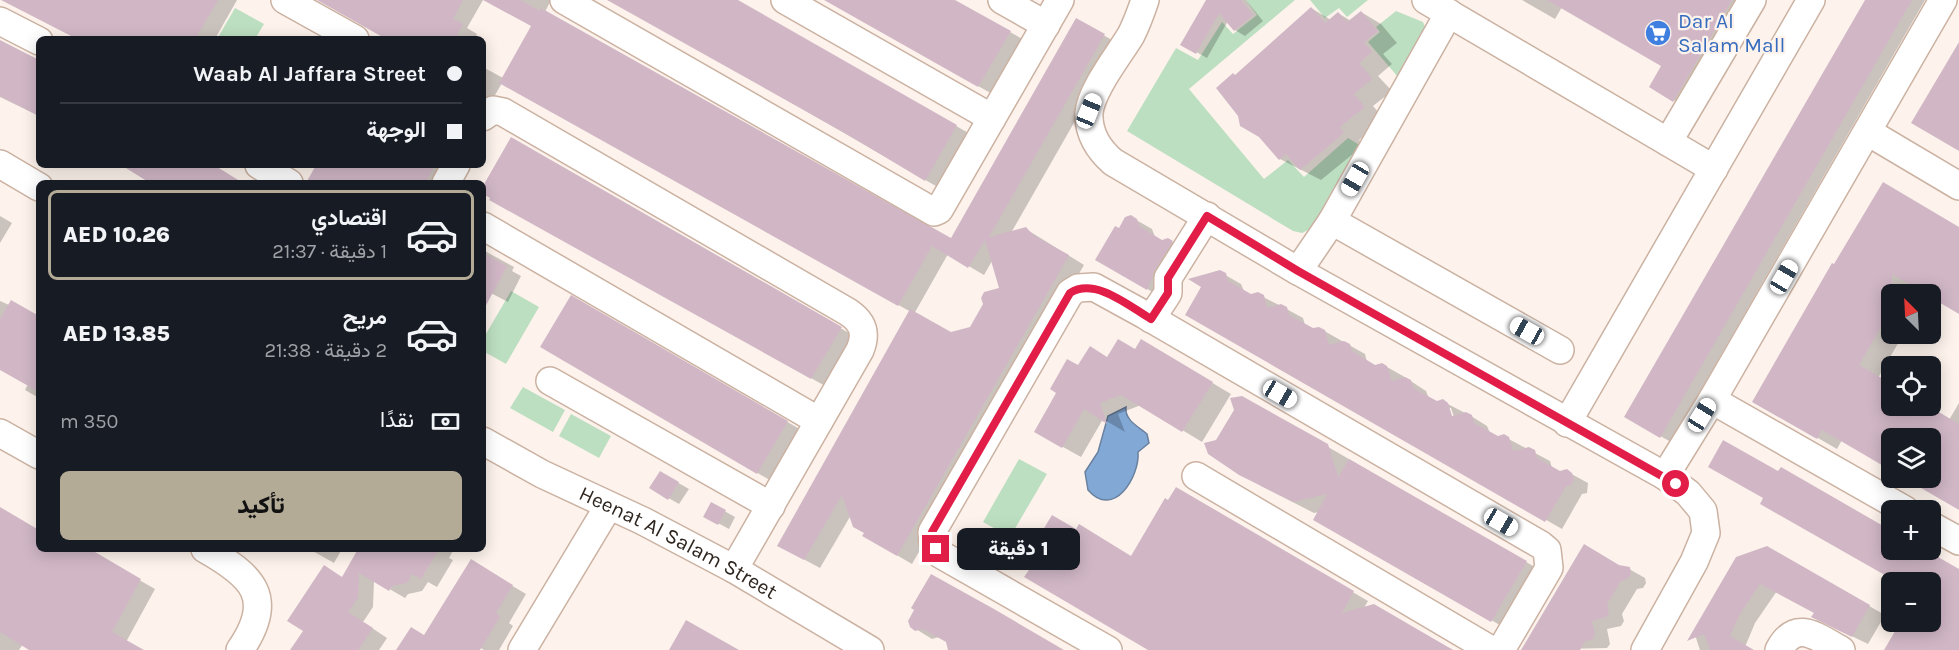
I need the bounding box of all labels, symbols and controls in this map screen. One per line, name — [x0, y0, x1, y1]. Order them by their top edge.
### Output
place label: Dar Al Salam Mall — [1678, 9, 1785, 57]
supermarket icon: Dar Al Salam Mall — [1643, 18, 1673, 48]
text: Waab Al Jaffara Street — [193, 61, 426, 87]
car — [1074, 91, 1104, 131]
text: الوجهة — [366, 117, 426, 143]
car — [1338, 159, 1372, 199]
text: اقتصادي — [311, 205, 387, 231]
icon: car — [405, 208, 459, 262]
text: AED 10.26 — [63, 222, 170, 248]
text: 1 دقيقة · 21:37 — [272, 240, 387, 263]
car — [1767, 257, 1801, 297]
north arrow — [1881, 284, 1941, 344]
map controls — [1881, 284, 1941, 632]
text: مريح — [343, 304, 387, 330]
icon: car — [405, 307, 459, 361]
car — [1507, 314, 1547, 348]
text: AED 13.85 — [63, 321, 170, 347]
text: 2 دقيقة · 21:38 — [264, 339, 387, 362]
button: locate — [1881, 356, 1941, 416]
car — [1260, 377, 1300, 411]
car — [1685, 395, 1719, 435]
icon: cash — [429, 405, 462, 438]
text: نقدًا — [380, 407, 414, 433]
text: 350 m — [60, 410, 118, 433]
button: layers — [1881, 428, 1941, 488]
route start — [1662, 470, 1689, 497]
button: تأكيد — [60, 471, 462, 540]
street label: Heenat Al Salam Street — [575, 481, 781, 604]
button: + — [1881, 500, 1941, 560]
car — [1481, 505, 1521, 539]
callout: 1 دقيقة — [957, 528, 1080, 570]
route end — [922, 535, 949, 562]
text: 1 دقيقة — [988, 537, 1049, 560]
button: − — [1881, 572, 1941, 632]

